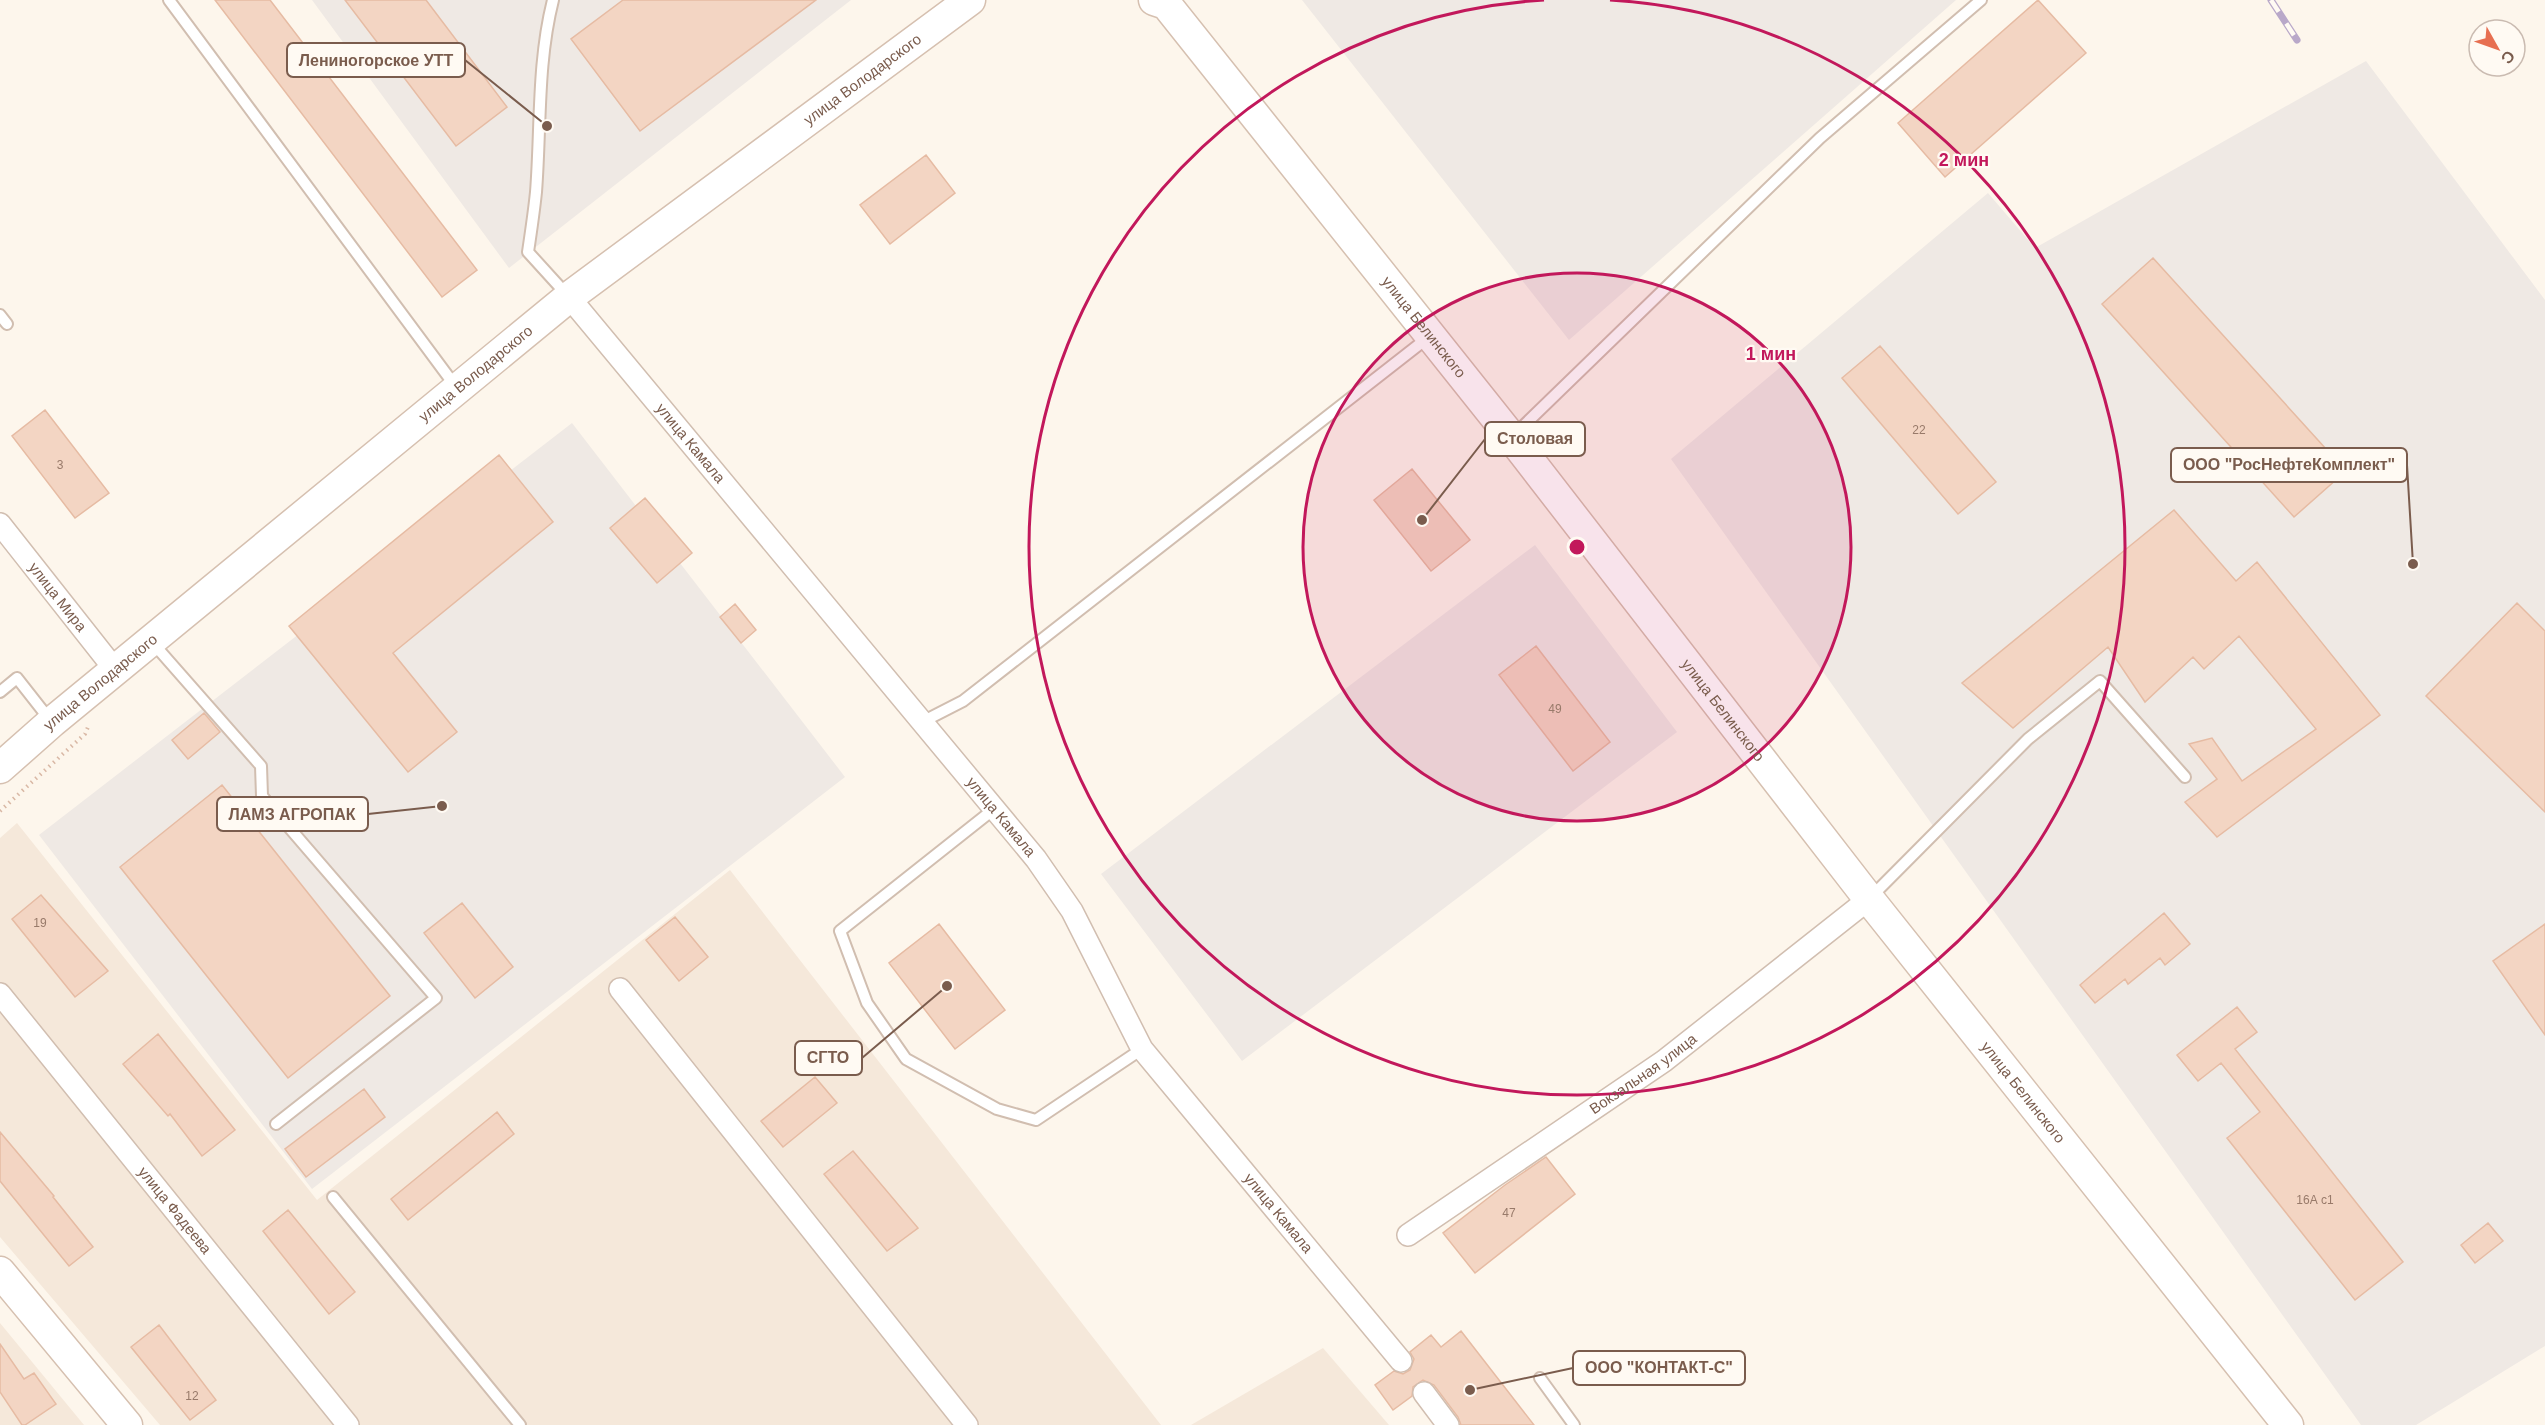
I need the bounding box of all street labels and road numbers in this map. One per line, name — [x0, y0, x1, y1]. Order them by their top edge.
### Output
street label: улица Володарского — [800, 30, 924, 128]
street label: улица Белинского — [1379, 273, 1470, 381]
street label: улица Володарского — [415, 322, 536, 425]
street label: улица Камала — [653, 400, 729, 487]
street label: улица Мира — [26, 559, 91, 635]
street label: улица Володарского — [40, 630, 160, 734]
street label: улица Белинского — [1678, 655, 1768, 764]
street label: улица Камала — [963, 773, 1040, 860]
street label: Вокзальная улица — [1586, 1029, 1700, 1117]
street label: улица Белинского — [1978, 1038, 2069, 1146]
street label: улица Фадеева — [135, 1163, 216, 1257]
street label: улица Камала — [1241, 1170, 1317, 1257]

